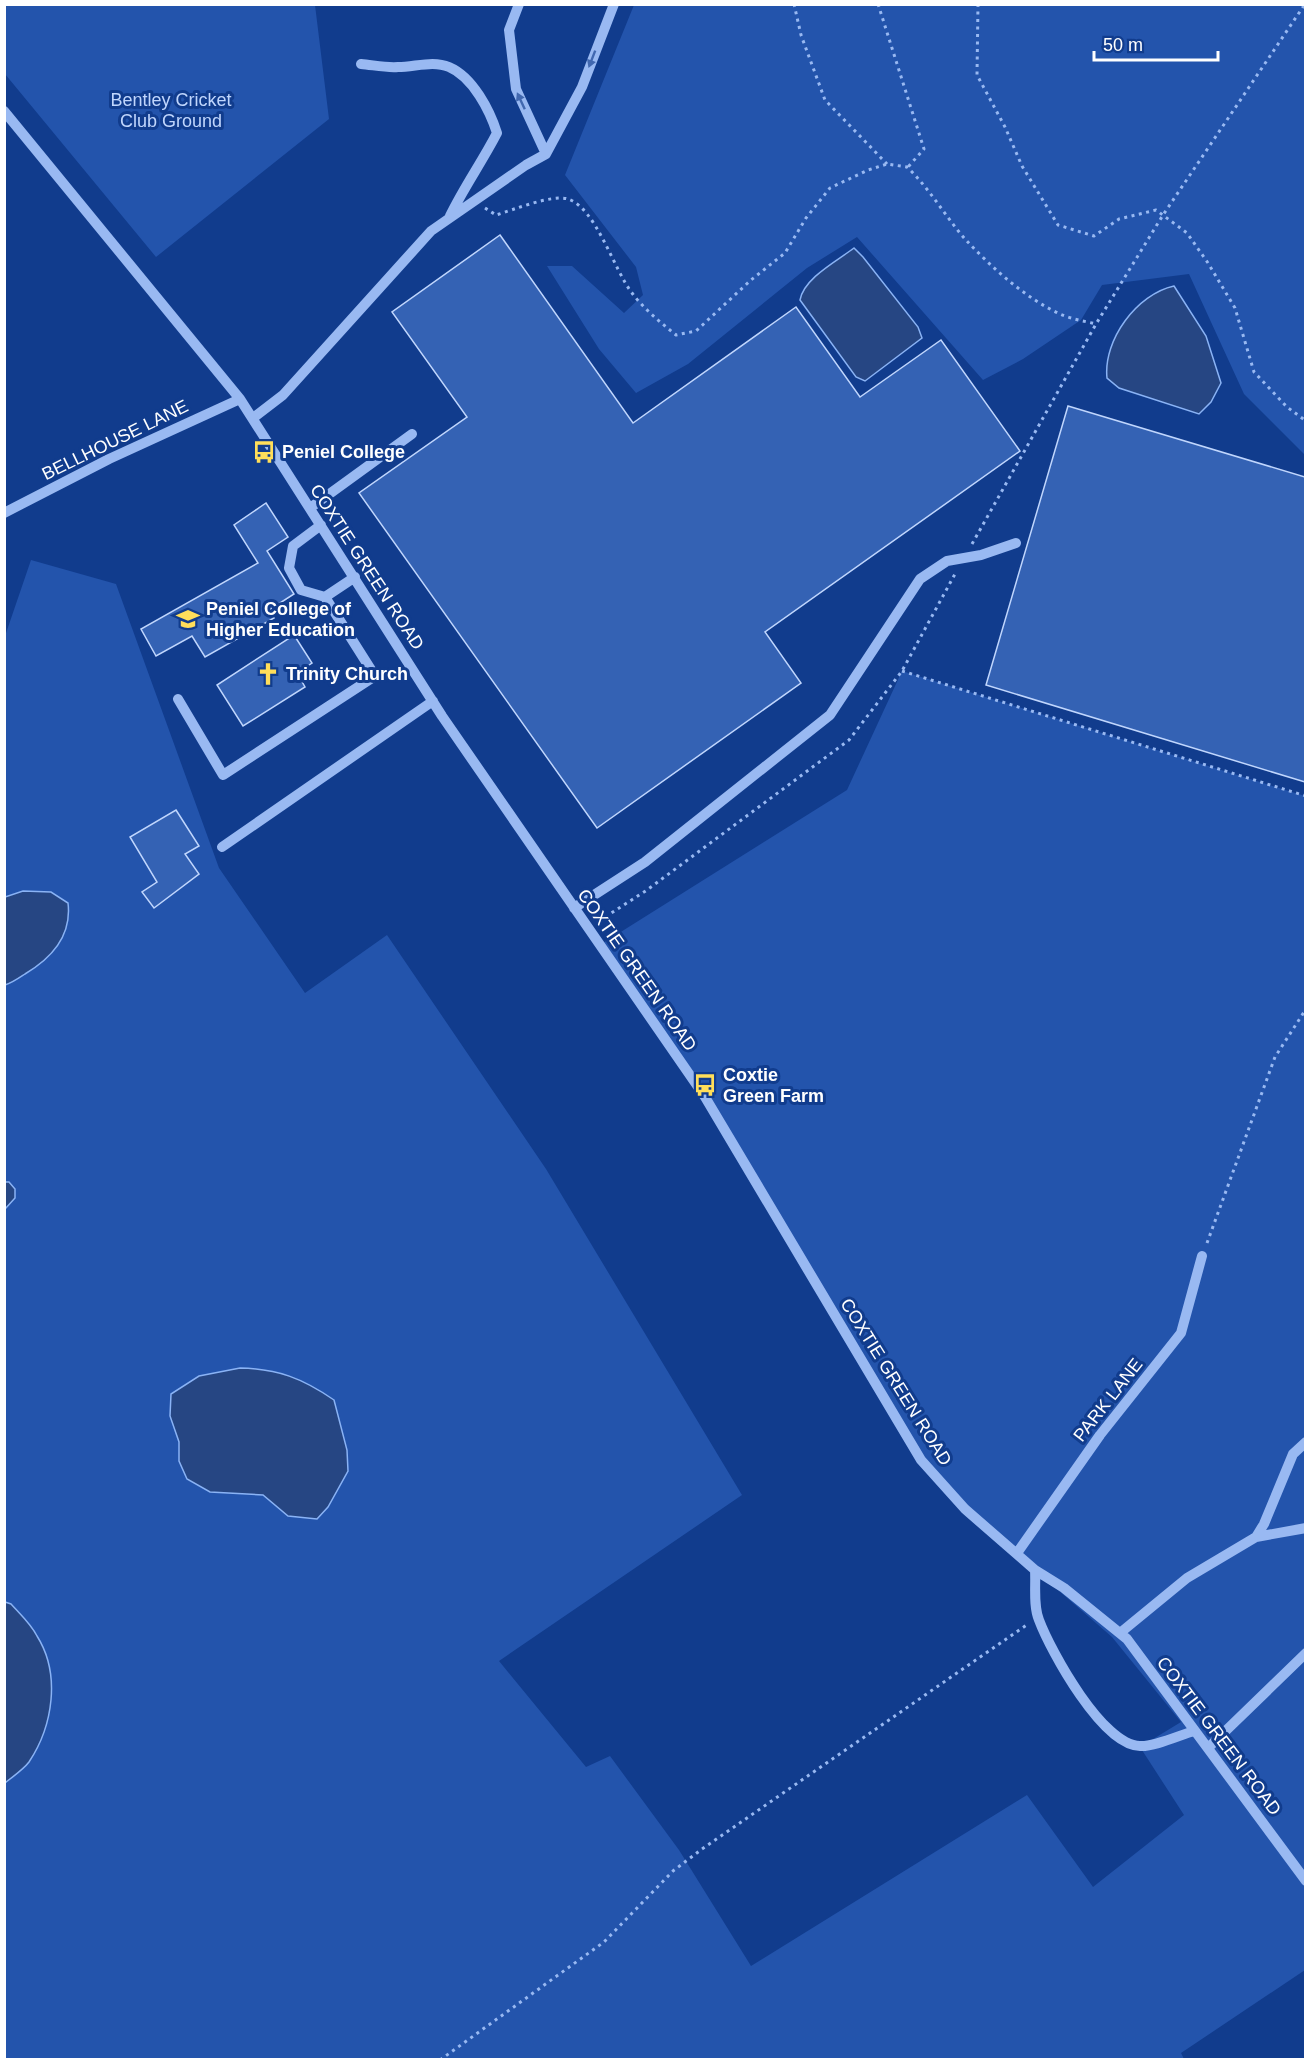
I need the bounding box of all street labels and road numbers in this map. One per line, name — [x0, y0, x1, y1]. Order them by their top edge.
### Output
street label: BELLHOUSE LANE — [39, 396, 191, 484]
street label: COXTIE GREEN ROAD — [306, 481, 428, 653]
street label: COXTIE GREEN ROAD — [573, 885, 701, 1055]
street label: COXTIE GREEN ROAD — [836, 1295, 956, 1469]
street label: PARK LANE — [1069, 1355, 1147, 1445]
street label: COXTIE GREEN ROAD — [1153, 1653, 1285, 1819]

